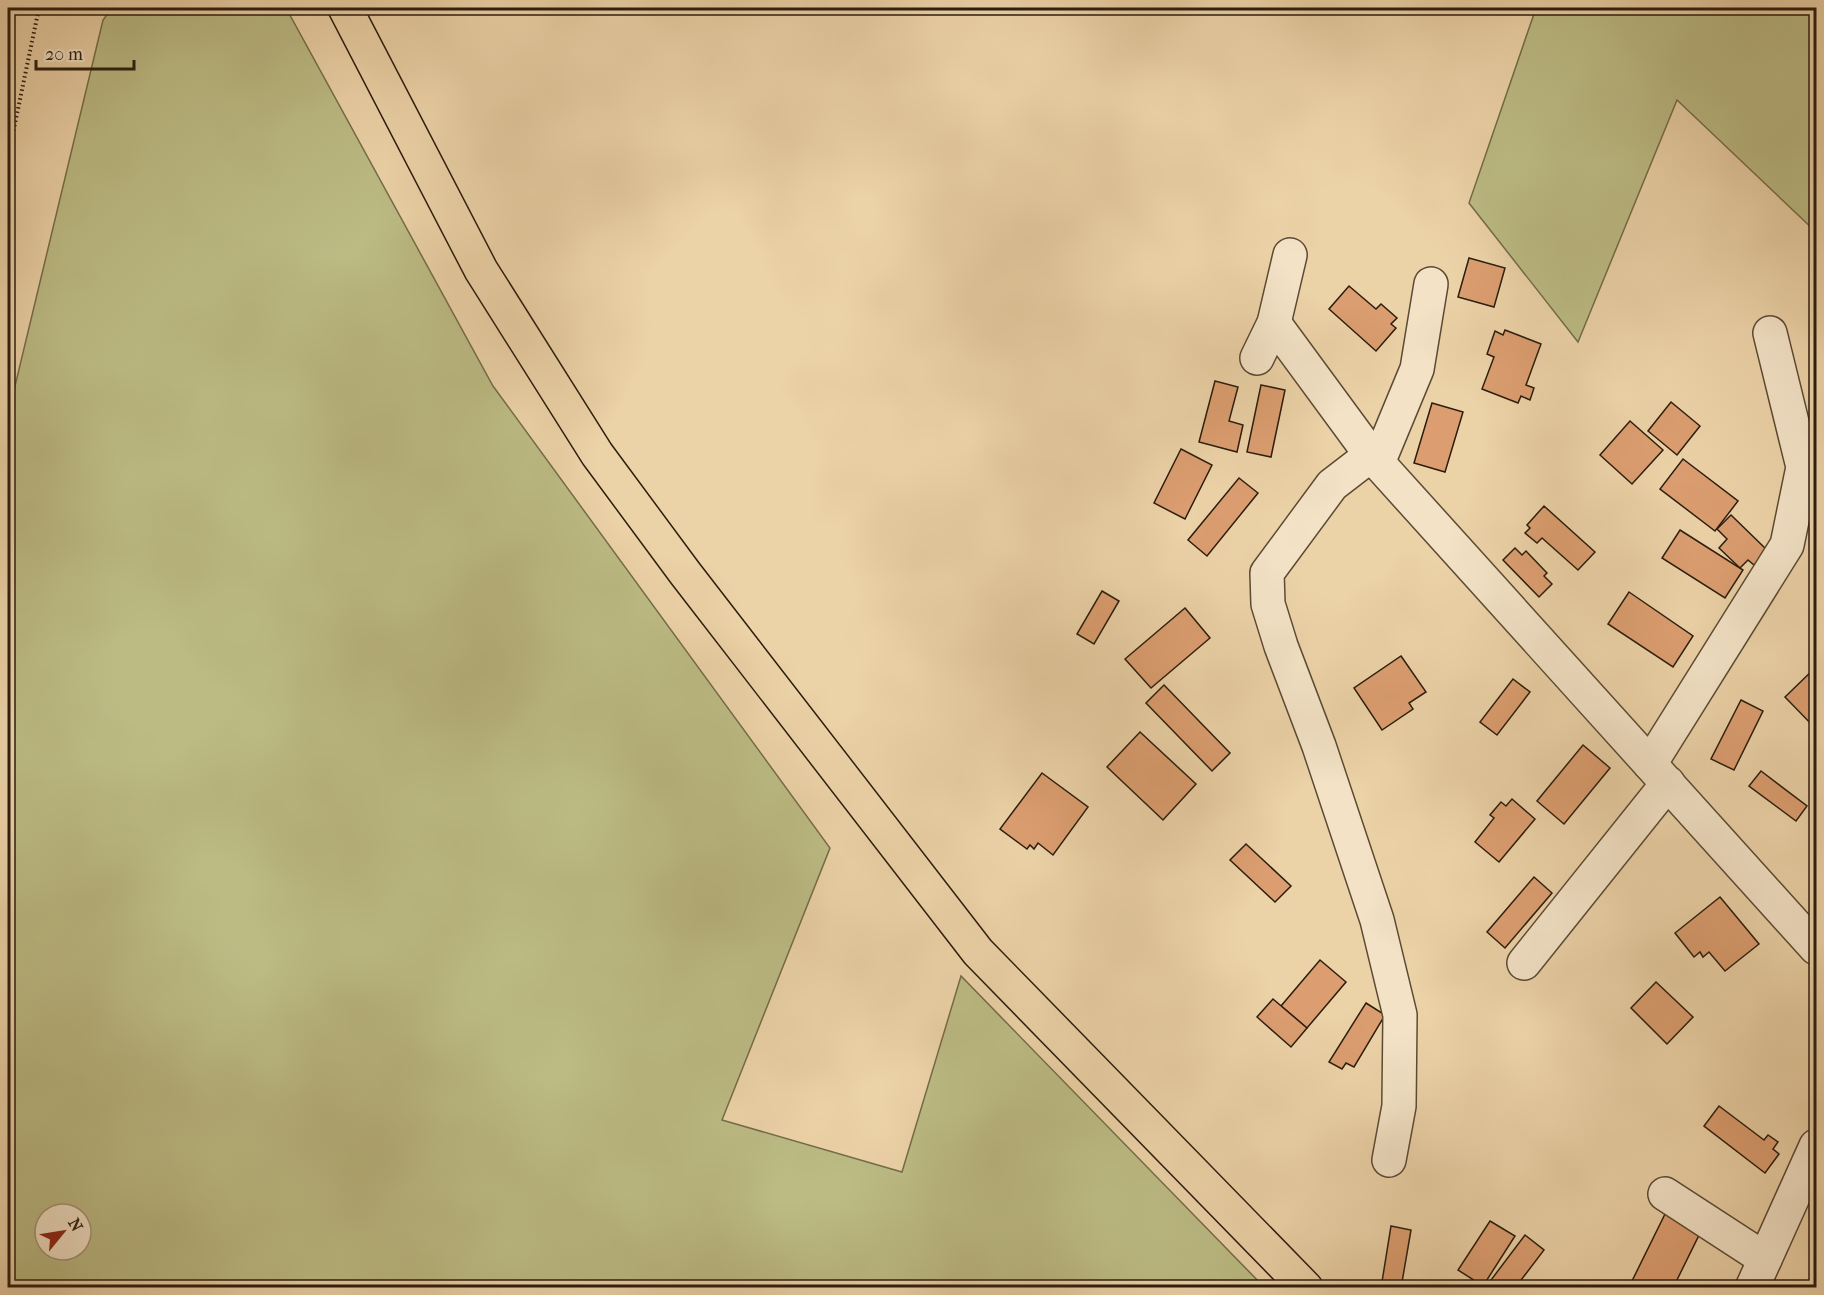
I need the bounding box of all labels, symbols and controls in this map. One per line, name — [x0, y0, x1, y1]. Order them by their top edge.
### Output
scale bar — [36, 33, 134, 71]
text: 20 m — [45, 44, 83, 65]
north arrow — [33, 1202, 93, 1262]
text: N — [64, 1215, 87, 1236]

